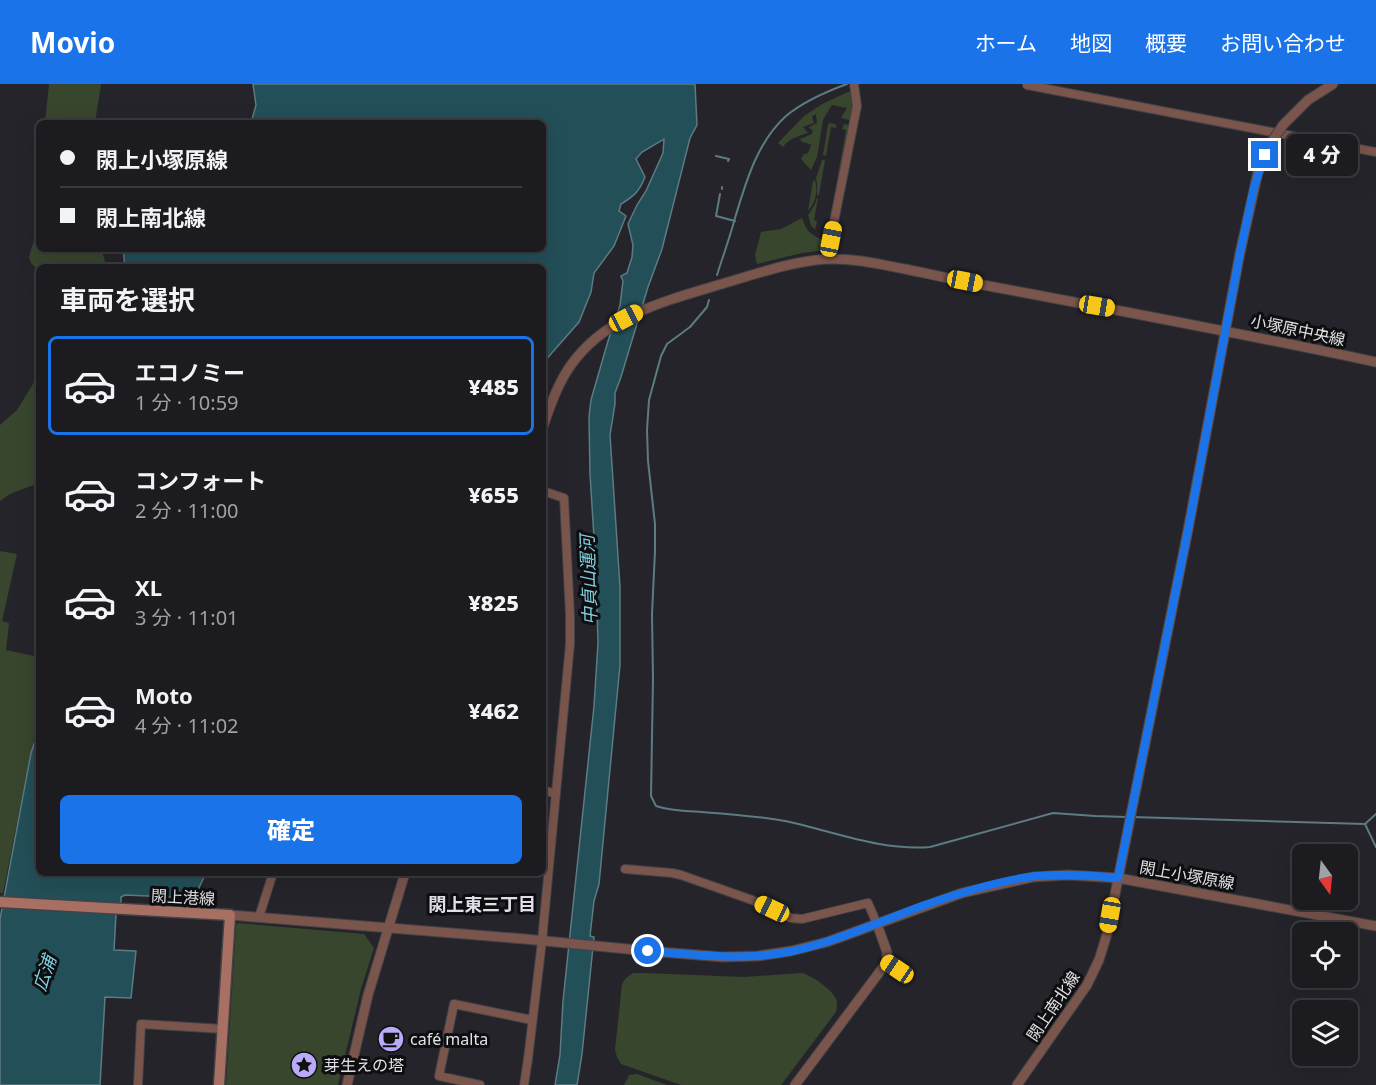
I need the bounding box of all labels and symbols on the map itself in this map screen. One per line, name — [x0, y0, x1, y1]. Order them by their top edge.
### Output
callout: 4 分 — [1286, 134, 1358, 176]
route end — [1251, 141, 1278, 168]
car — [819, 220, 843, 258]
car — [946, 269, 984, 293]
car — [1078, 294, 1116, 318]
car — [606, 302, 646, 334]
street label: 小塚原中央線 — [1249, 309, 1347, 351]
water label: 中貞山運河 — [574, 532, 602, 625]
north arrow — [1292, 844, 1358, 910]
street label: 閖上小塚原線 — [1138, 856, 1236, 894]
street label: 閖上港線 — [150, 884, 216, 910]
district label: 閖上東三丁目 — [428, 892, 536, 916]
car — [752, 893, 792, 925]
car — [1098, 896, 1122, 934]
route start — [634, 937, 661, 964]
water label: 広浦 — [27, 949, 62, 994]
car — [877, 951, 917, 987]
street label: 閖上南北線 — [1022, 967, 1084, 1045]
cafe icon: café malta — [376, 1024, 406, 1054]
place label: café malta — [410, 1028, 488, 1050]
place icon: 芽生えの塔 — [289, 1050, 319, 1080]
place label: 芽生えの塔 — [324, 1054, 404, 1076]

